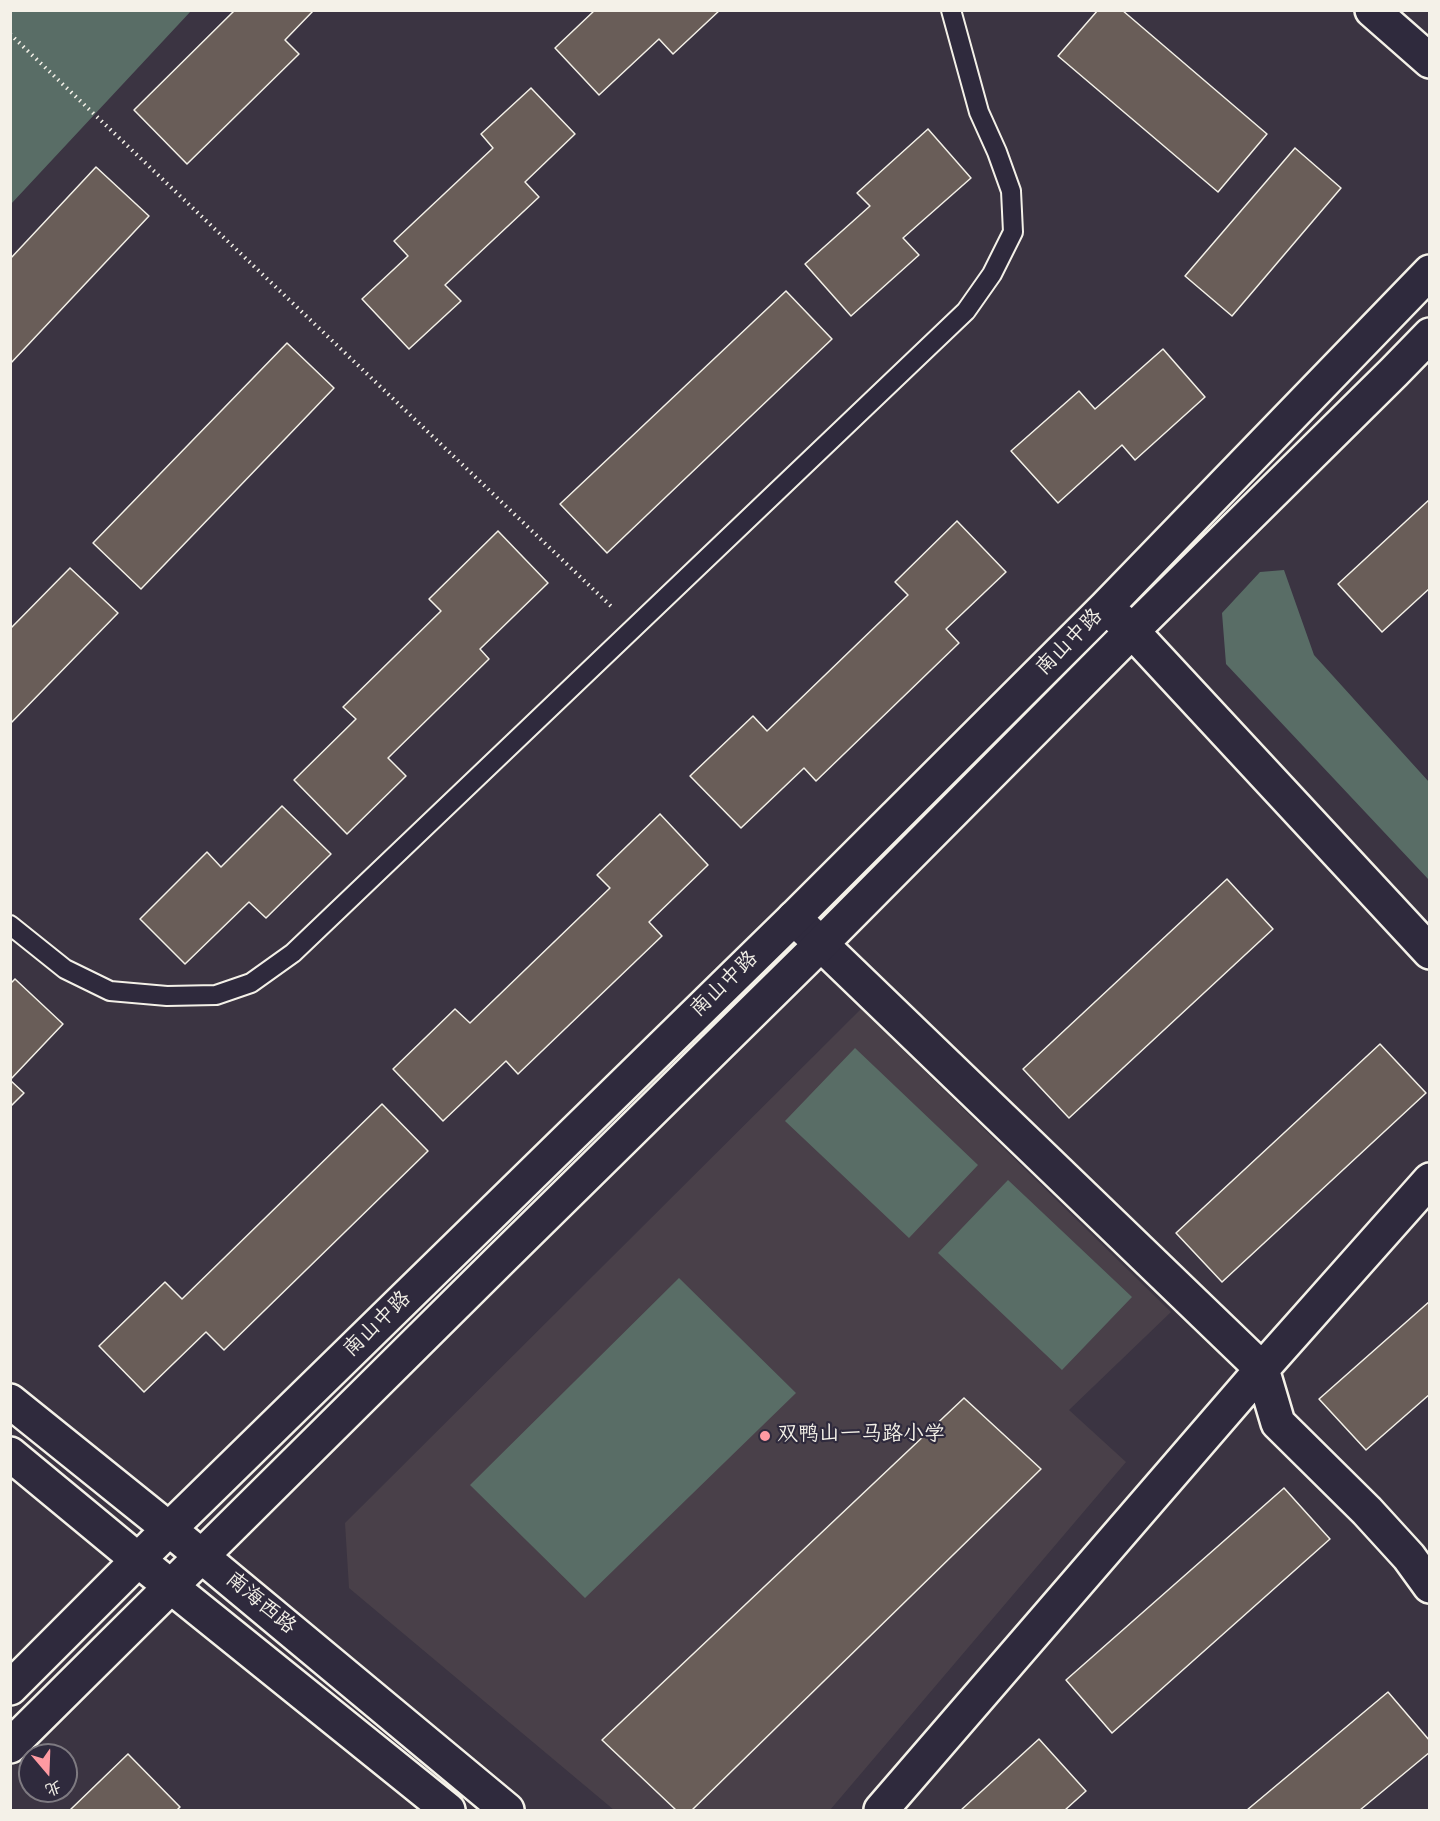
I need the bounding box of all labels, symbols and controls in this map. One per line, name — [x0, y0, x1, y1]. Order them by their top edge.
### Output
street label: 南山中路 — [1031, 604, 1109, 682]
street label: 南山中路 — [686, 947, 764, 1023]
street label: 南山中路 — [339, 1287, 417, 1363]
place label: 双鸭山一马路小学 — [777, 1423, 945, 1449]
marker: 双鸭山一马路小学 — [758, 1429, 772, 1443]
street label: 南海西路 — [220, 1567, 300, 1641]
north arrow — [18, 1743, 78, 1803]
text: 北 — [42, 1775, 64, 1801]

